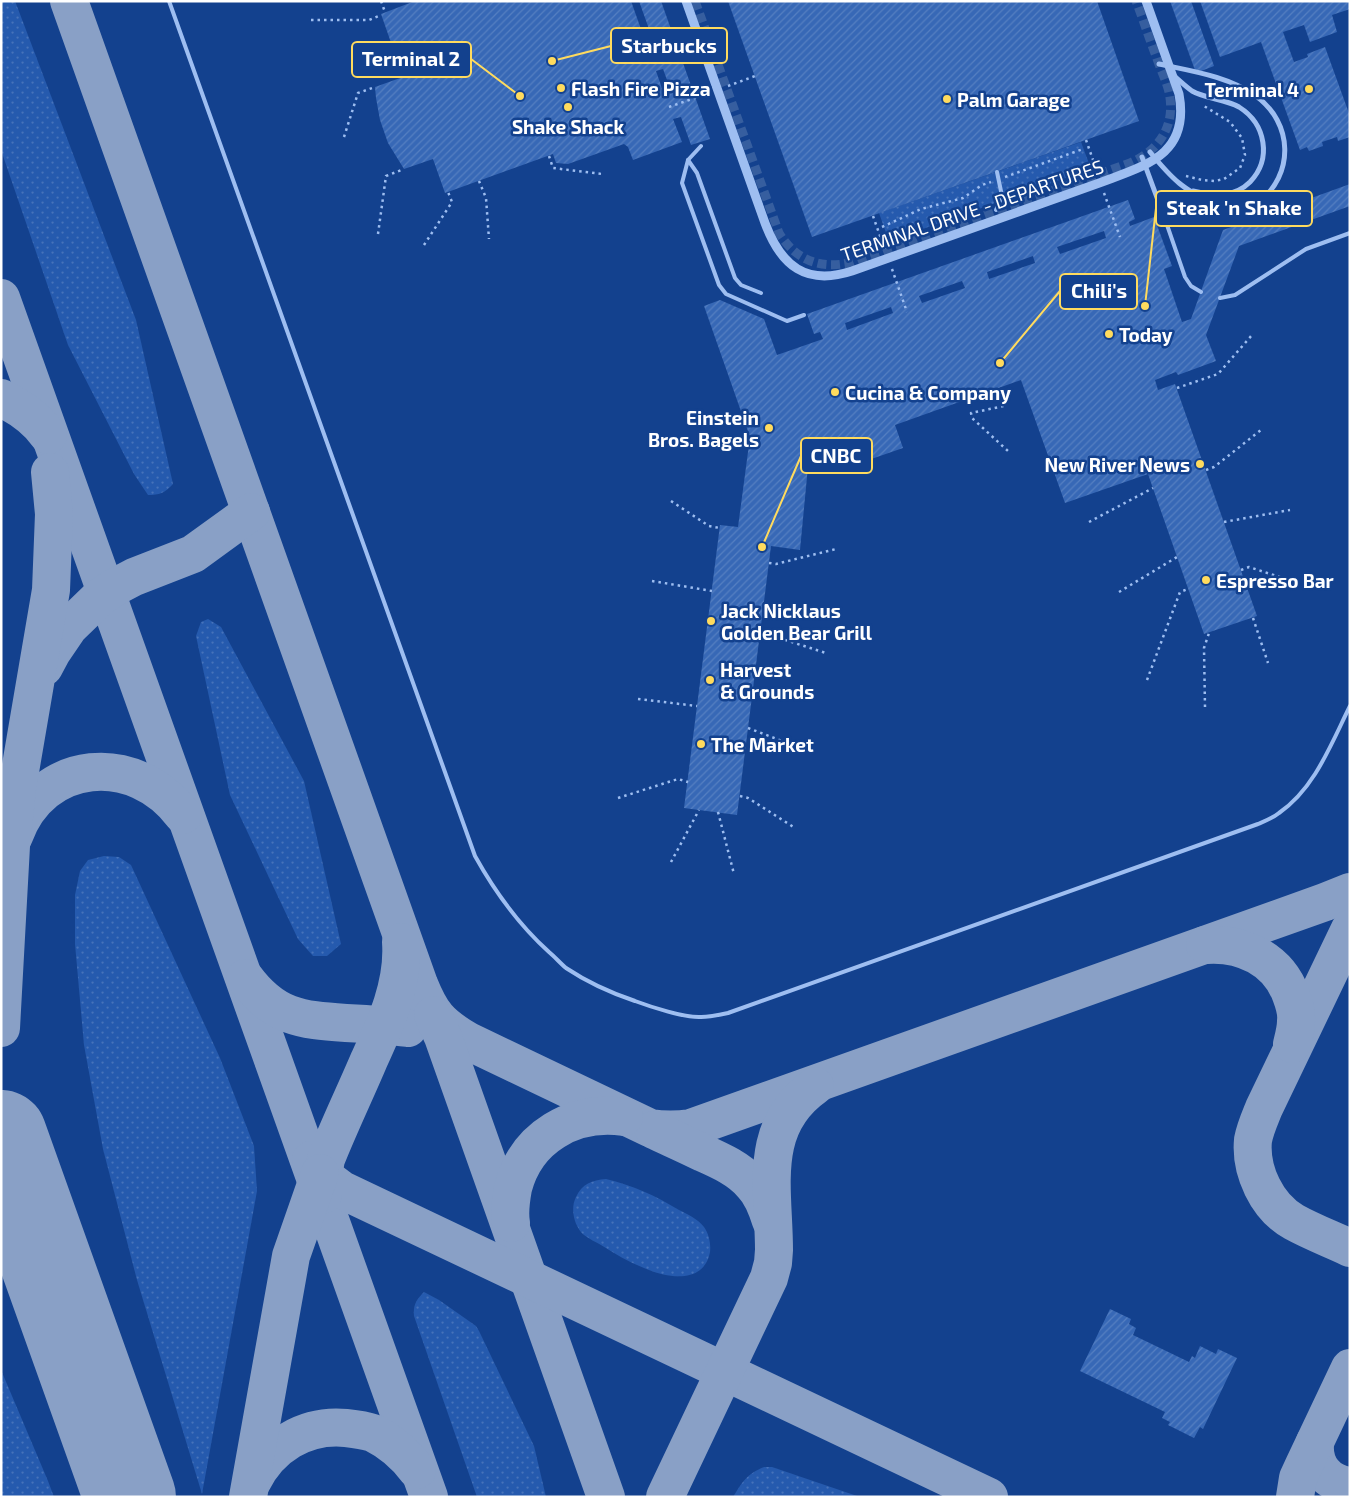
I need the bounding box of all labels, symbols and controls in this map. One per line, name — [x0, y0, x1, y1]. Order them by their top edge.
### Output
callout: Starbucks — [611, 28, 727, 63]
text: Starbucks — [621, 33, 717, 57]
callout: Terminal 2 — [352, 42, 471, 77]
text: Terminal 2 — [362, 46, 460, 70]
place label: Flash Fire Pizza — [571, 77, 711, 100]
place label: Terminal 4 — [1204, 78, 1299, 101]
marker: Flash Fire Pizza — [555, 82, 567, 94]
marker: Terminal 4 — [1303, 83, 1315, 95]
place label: Palm Garage — [957, 88, 1071, 111]
marker: Palm Garage — [941, 93, 953, 105]
marker: Shake Shack — [562, 101, 574, 113]
place label: Shake Shack — [512, 115, 624, 138]
street label: TERMINAL DRIVE - DEPARTURES — [838, 154, 1106, 266]
callout: Steak 'n Shake — [1156, 191, 1312, 226]
text: Steak 'n Shake — [1166, 195, 1302, 219]
callout: Chili's — [1060, 274, 1137, 309]
text: Chili's — [1071, 278, 1127, 302]
place label: Today — [1119, 323, 1173, 347]
marker: Today — [1103, 328, 1115, 340]
place label: Cucina & Company — [845, 381, 1011, 405]
marker: Cucina & Company — [829, 386, 841, 398]
place label: Einstein Bros. Bagels — [648, 406, 759, 451]
marker: Einstein Bros. Bagels — [763, 422, 775, 434]
callout: CNBC — [801, 438, 872, 473]
text: CNBC — [811, 443, 862, 467]
place label: New River News — [1044, 453, 1190, 476]
marker: New River News — [1194, 458, 1206, 470]
place label: Espresso Bar — [1216, 569, 1334, 592]
marker: Espresso Bar — [1200, 574, 1212, 586]
place label: Jack Nicklaus Golden Bear Grill — [721, 599, 873, 644]
marker: Jack Nicklaus Golden Bear Grill — [705, 615, 717, 627]
place label: Harvest & Grounds — [720, 658, 814, 703]
marker: Harvest & Grounds — [704, 674, 716, 686]
place label: The Market — [711, 733, 814, 756]
marker: The Market — [695, 738, 707, 750]

